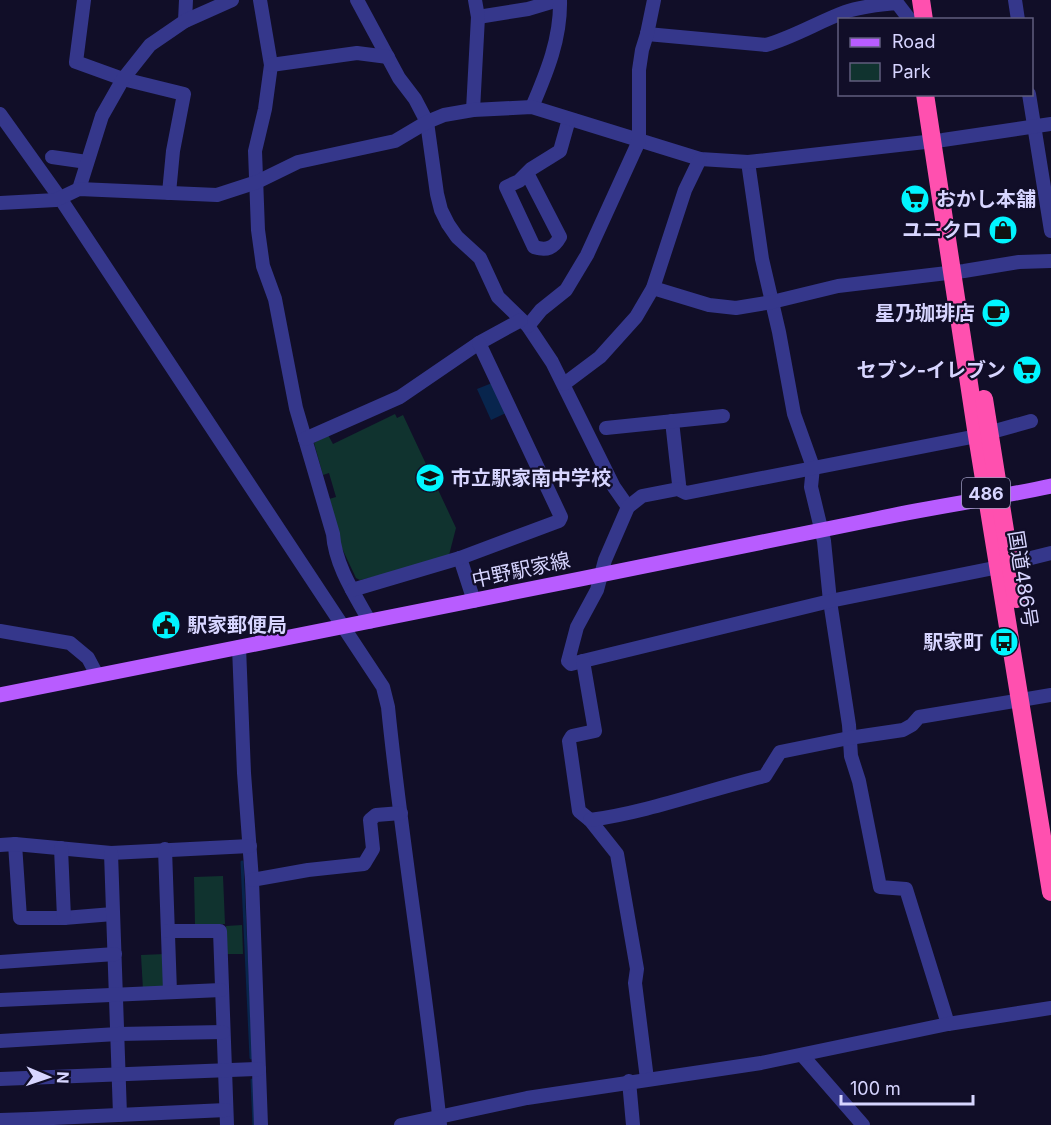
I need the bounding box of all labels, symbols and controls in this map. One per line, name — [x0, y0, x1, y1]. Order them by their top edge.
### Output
legend — [838, 18, 1033, 96]
text: Road — [892, 31, 935, 52]
text: Park — [892, 61, 931, 82]
supermarket icon: おかし本舗 — [899, 183, 931, 215]
place label: おかし本舗 — [936, 187, 1036, 211]
shop icon: ユニクロ — [987, 214, 1019, 246]
place label: ユニクロ — [902, 218, 982, 242]
cafe icon: 星乃珈琲店 — [980, 297, 1012, 329]
place label: 星乃珈琲店 — [875, 301, 975, 325]
supermarket icon: セブン-イレブン — [1011, 354, 1043, 386]
place label: セブン-イレブン — [857, 358, 1006, 382]
school or university icon: 市立駅家南中学校 — [414, 462, 446, 494]
place label: 市立駅家南中学校 — [451, 466, 611, 490]
road number: 486 — [962, 478, 1010, 508]
street label: 国道486号 — [1004, 529, 1042, 629]
street label: 中野駅家線 — [470, 548, 572, 592]
public building icon: 駅家郵便局 — [150, 609, 182, 641]
place label: 駅家郵便局 — [187, 613, 287, 637]
bus stop icon: 駅家町 — [988, 626, 1020, 658]
place label: 駅家町 — [923, 630, 983, 654]
north arrow — [18, 1047, 78, 1107]
scale bar — [841, 1068, 973, 1106]
text: N — [53, 1071, 73, 1084]
text: 100 m — [850, 1078, 901, 1099]

